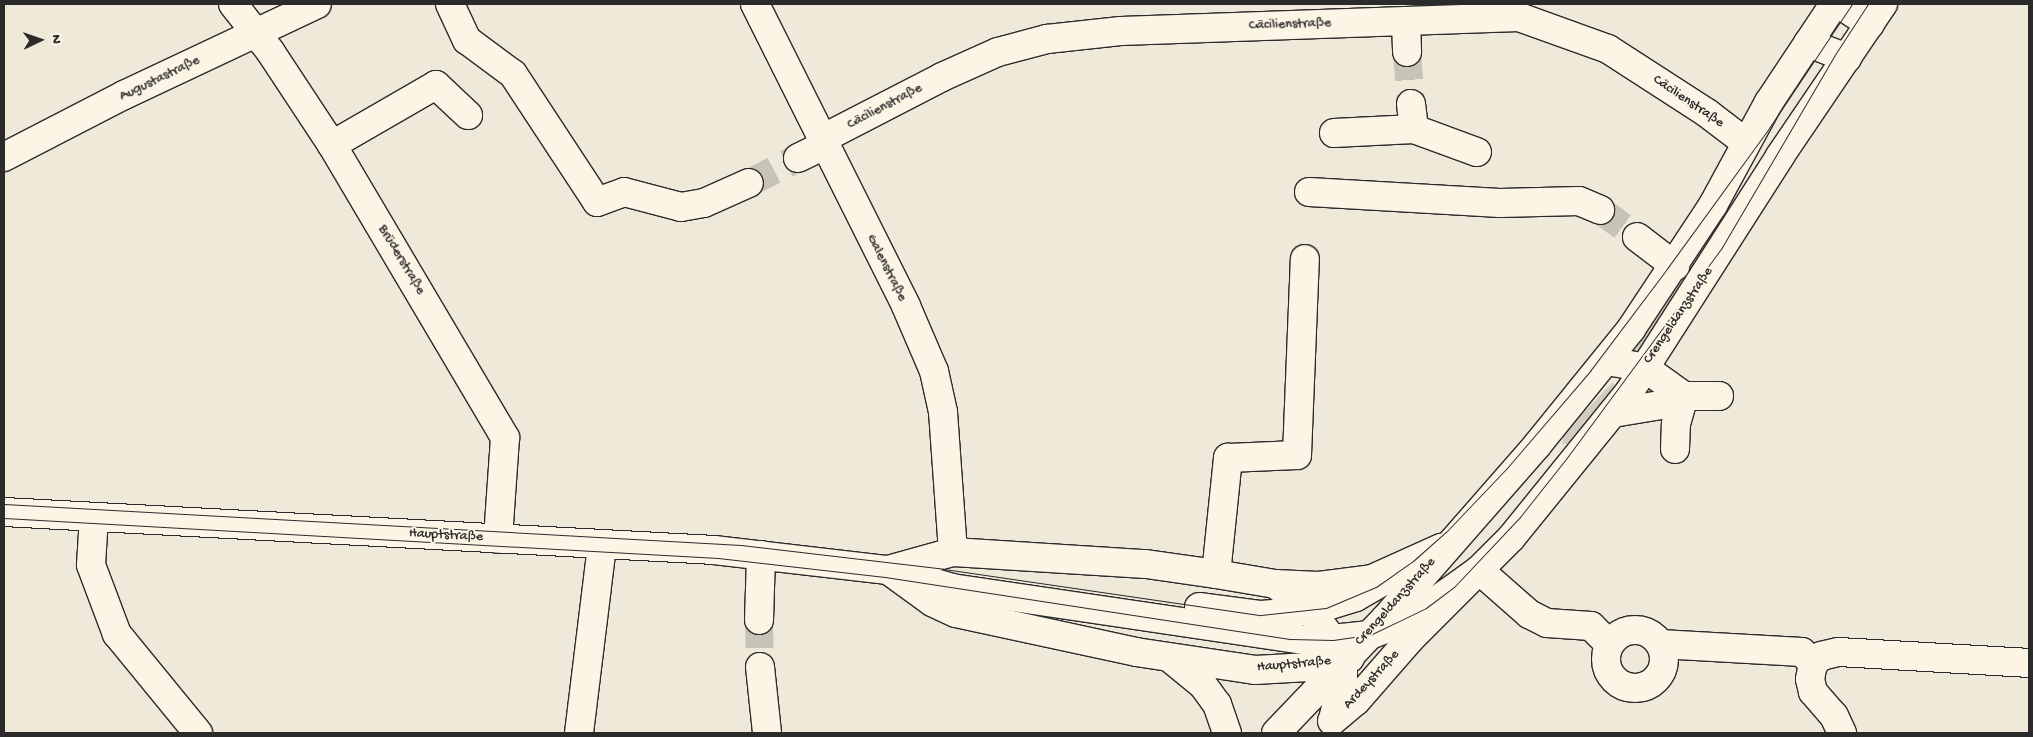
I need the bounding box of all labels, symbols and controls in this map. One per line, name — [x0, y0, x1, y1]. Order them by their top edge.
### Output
north arrow — [15, 15, 65, 65]
street label: Cäcilienstraße — [1248, 15, 1332, 35]
text: N — [47, 34, 64, 44]
street label: Augustastraße — [117, 52, 203, 106]
street label: Cäcilienstraße — [1649, 72, 1727, 132]
street label: Cäcilienstraße — [845, 80, 925, 134]
street label: Brüderstraße — [374, 222, 428, 298]
street label: Galenstraße — [862, 232, 910, 304]
street label: Crengeldanzstraße — [1640, 265, 1718, 367]
street label: Hauptstraße — [408, 526, 484, 546]
street label: Crengeldanzstraße — [1352, 554, 1440, 650]
street label: Ardeystraße — [1340, 647, 1404, 713]
street label: Hauptstraße — [1256, 653, 1332, 677]

